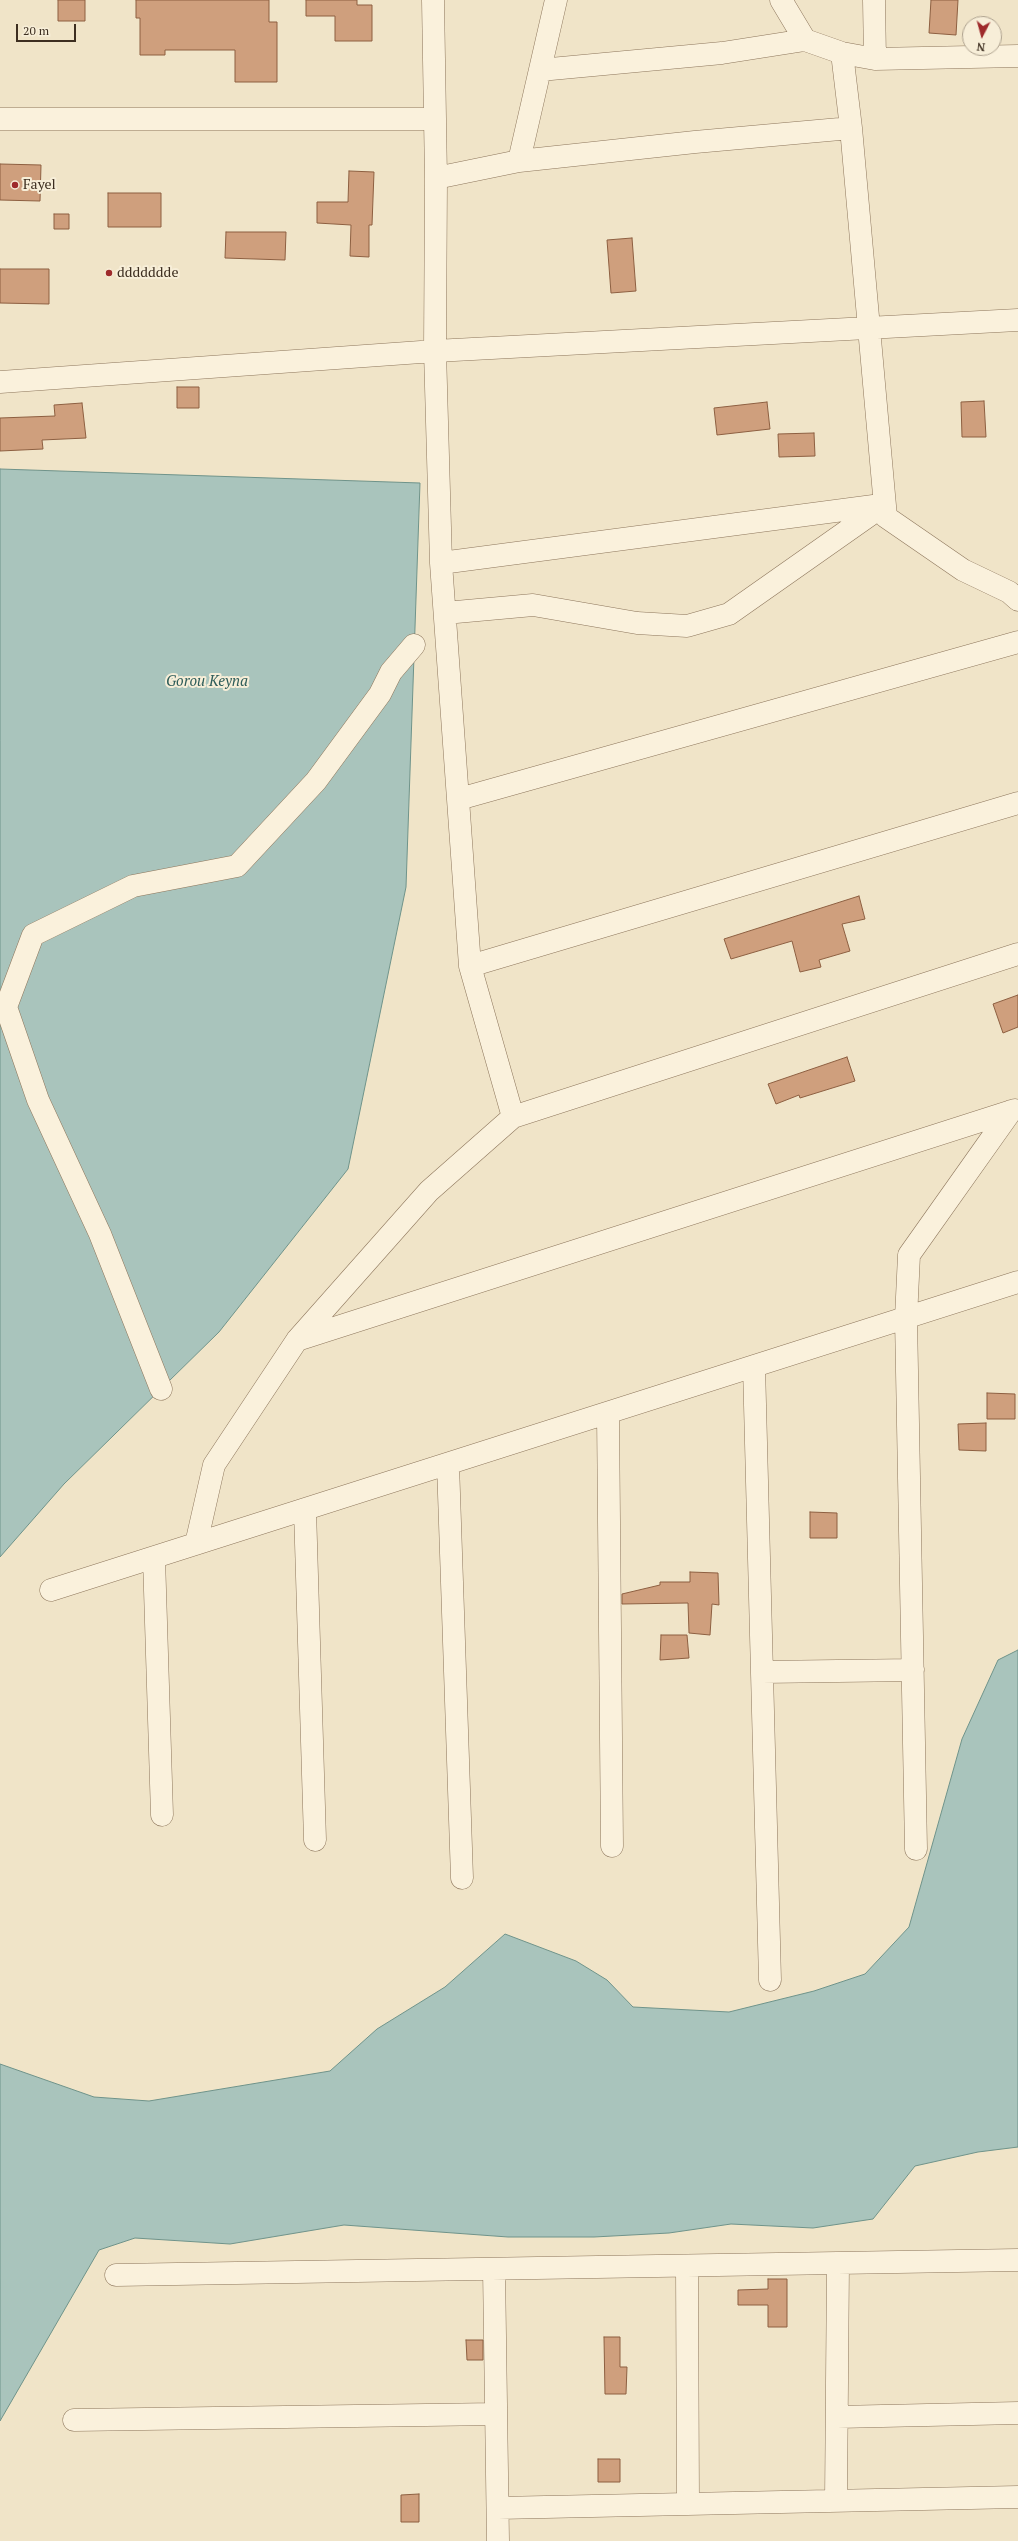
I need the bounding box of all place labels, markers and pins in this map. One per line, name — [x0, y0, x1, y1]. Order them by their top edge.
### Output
place label: Fayel — [23, 177, 56, 193]
marker: Fayel — [10, 180, 20, 190]
place label: ddddddde — [117, 265, 178, 281]
marker: ddddddde — [104, 268, 114, 278]

